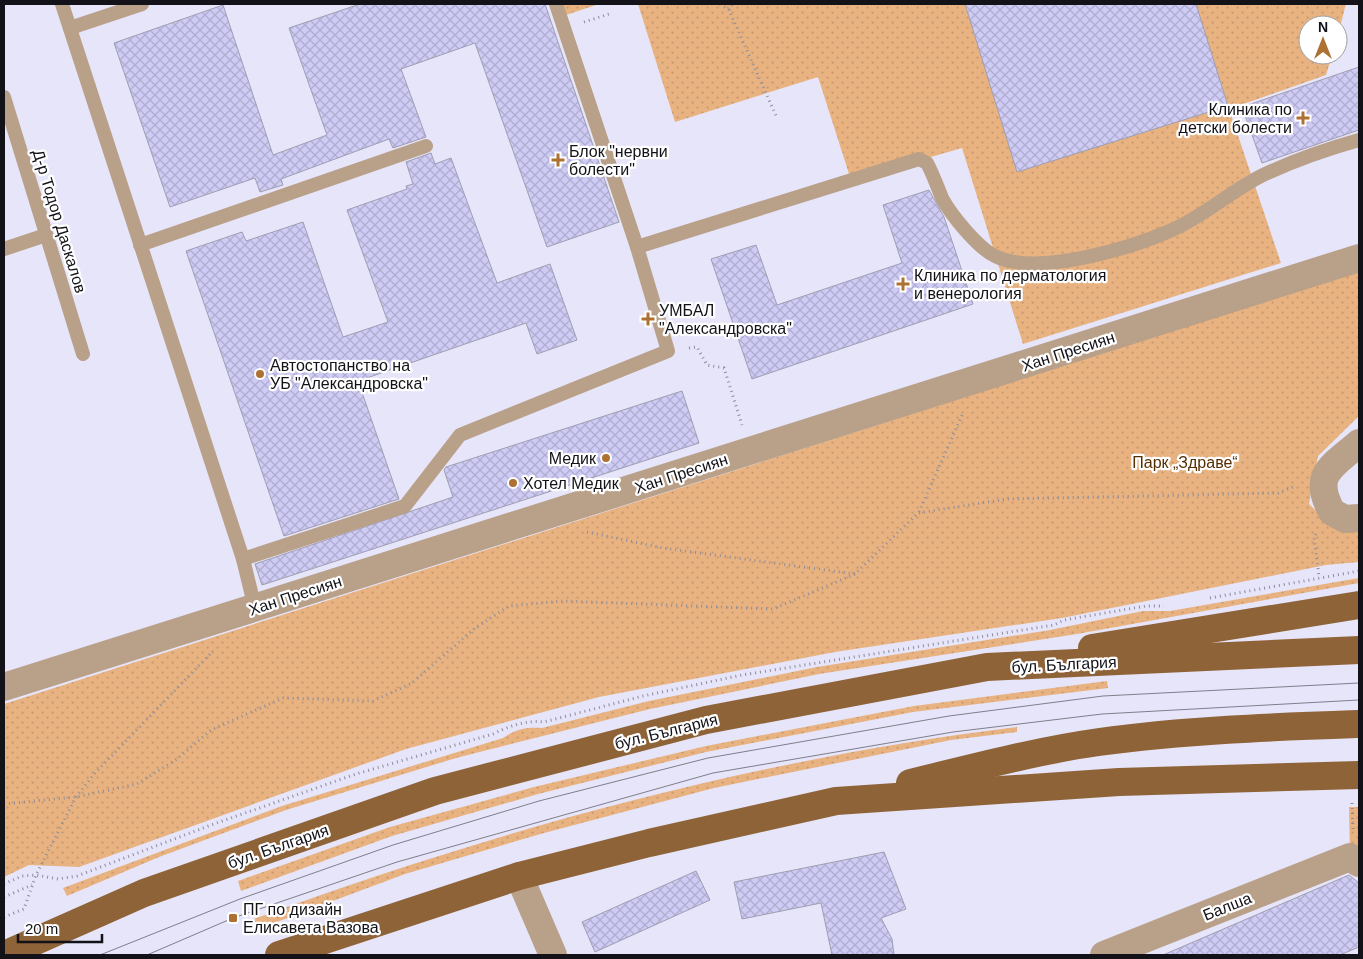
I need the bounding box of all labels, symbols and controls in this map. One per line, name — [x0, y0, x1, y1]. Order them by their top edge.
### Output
north arrow — [1298, 15, 1348, 65]
text: N — [1318, 19, 1328, 35]
place label: Клиника по детски болести — [1179, 101, 1292, 136]
marker: Клиника по детски болести — [1296, 111, 1310, 125]
place label: Блок "нервни болести" — [569, 143, 668, 178]
street label: Д-р Тодор Даскалов — [30, 147, 89, 295]
marker: Блок "нервни болести" — [551, 153, 565, 167]
place label: Клиника по дерматология и венерология — [914, 267, 1106, 302]
marker: Клиника по дерматология и венерология — [896, 277, 910, 291]
place label: УМБАЛ "Александровска" — [659, 302, 792, 337]
marker: УМБАЛ "Александровска" — [641, 312, 655, 326]
street label: Хан Пресиян — [1020, 328, 1117, 374]
place label: Автостопанство на УБ "Александровска" — [270, 357, 428, 392]
marker: Автостопанство на УБ "Александровска" — [254, 368, 266, 380]
place label: Медик — [549, 450, 597, 467]
street label: Хан Пресиян — [633, 450, 730, 496]
marker: Медик — [600, 452, 612, 464]
park label: Парк „Здраве“ — [1132, 454, 1238, 471]
place label: Хотел Медик — [523, 475, 620, 492]
marker: Хотел Медик — [507, 477, 519, 489]
street label: Хан Пресиян — [247, 572, 344, 618]
street label: бул. България — [1011, 653, 1117, 676]
street label: бул. България — [613, 710, 719, 752]
street label: бул. България — [226, 821, 331, 872]
street label: Балша — [1201, 889, 1254, 924]
place label: ПГ по дизайн Елисавета Вазова — [243, 901, 379, 936]
scale bar — [18, 912, 101, 944]
marker: ПГ по дизайн Елисавета Вазова — [227, 912, 239, 924]
text: 20 m — [25, 920, 58, 937]

